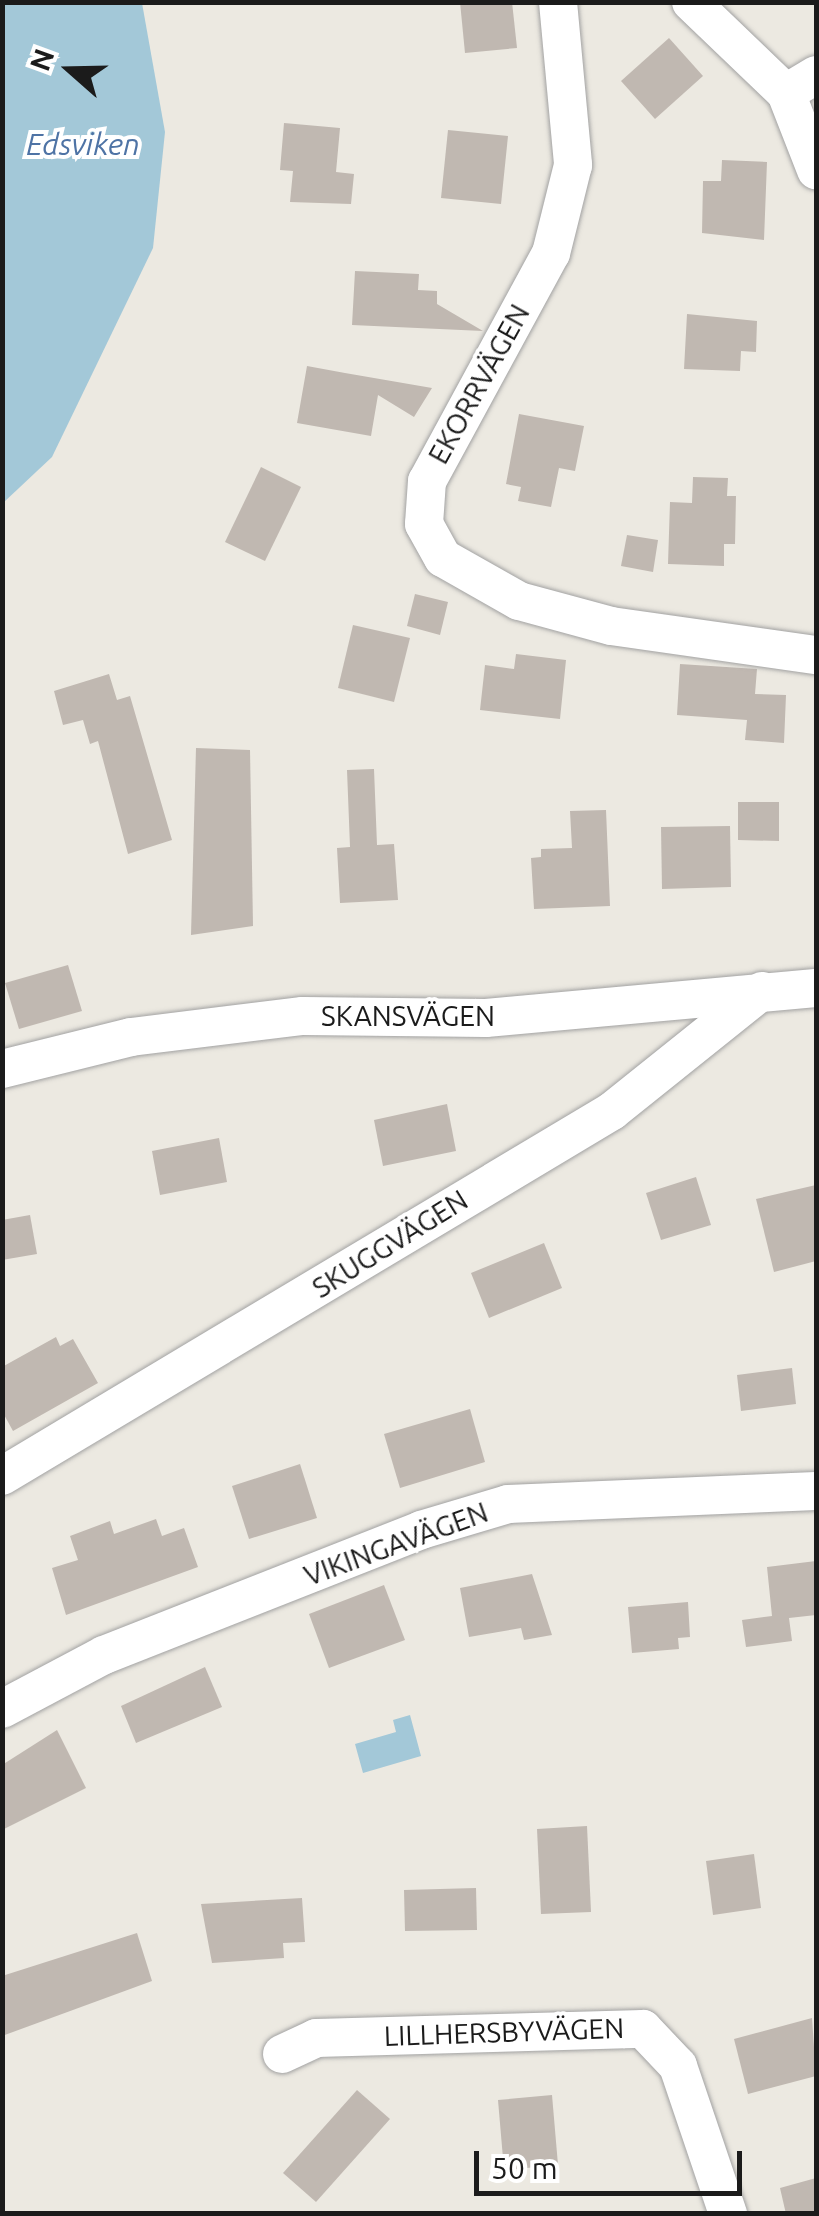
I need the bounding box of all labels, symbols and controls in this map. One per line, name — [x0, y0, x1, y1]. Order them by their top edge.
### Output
north arrow — [20, 20, 120, 120]
text: N — [23, 44, 59, 75]
water label: Edsviken — [26, 126, 140, 162]
street label: EKORRVÄGEN — [421, 298, 537, 470]
street label: SKANSVÄGEN — [321, 999, 495, 1033]
street label: SKUGGVÄGEN — [306, 1183, 474, 1305]
street label: VIKINGAVÄGEN — [300, 1495, 492, 1593]
street label: LILLHERSBYVÄGEN — [383, 2011, 625, 2053]
scale bar — [479, 2131, 746, 2193]
text: 50 m — [491, 2151, 558, 2185]

